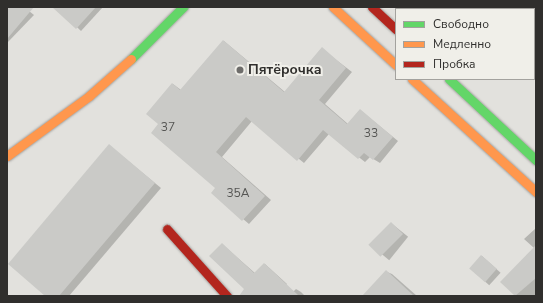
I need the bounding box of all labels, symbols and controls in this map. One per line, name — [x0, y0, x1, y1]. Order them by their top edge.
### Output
legend — [395, 8, 535, 80]
text: Свободно — [433, 16, 489, 32]
text: Медленно — [433, 36, 491, 52]
text: Пробка — [433, 56, 476, 72]
place label: Пятёрочка — [248, 62, 321, 78]
marker: Пятёрочка — [235, 65, 245, 75]
house number: 37 — [161, 121, 175, 135]
house number: 33 — [364, 127, 378, 141]
house number: 35А — [226, 187, 250, 201]

